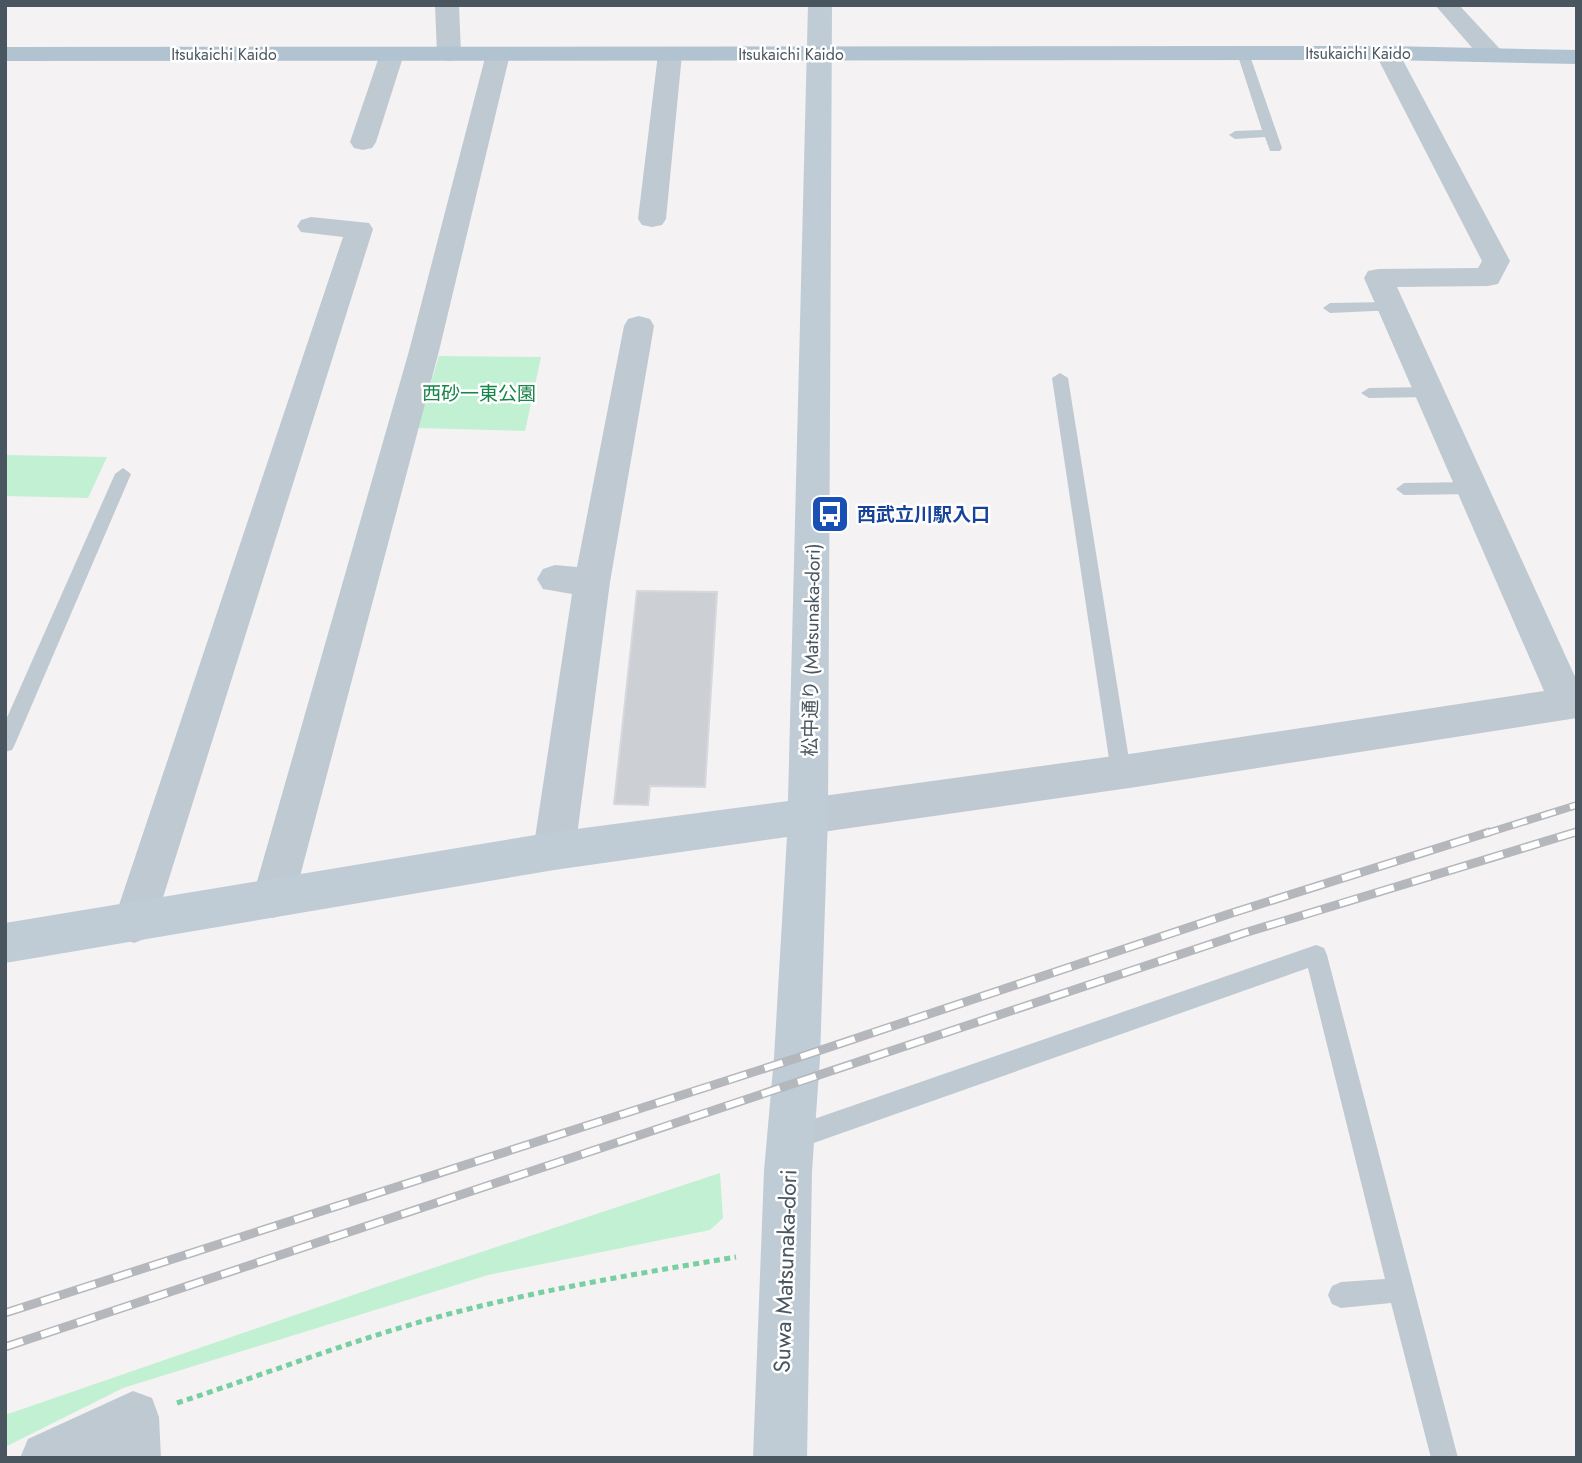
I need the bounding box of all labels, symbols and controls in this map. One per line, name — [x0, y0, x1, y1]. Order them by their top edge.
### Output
street label: Itsukaichi Kaido — [1305, 42, 1411, 65]
street label: Itsukaichi Kaido — [171, 43, 277, 66]
street label: Itsukaichi Kaido — [738, 43, 844, 66]
park label: 西砂一東公園 — [422, 380, 536, 407]
bus stop icon: 西武立川駅入口 — [809, 493, 851, 535]
place label: 西武立川駅入口 — [857, 501, 990, 528]
street label: 松中通り (Matsunaka-dori) — [796, 543, 827, 757]
street label: Suwa Matsunaka-dori — [764, 1169, 806, 1373]

